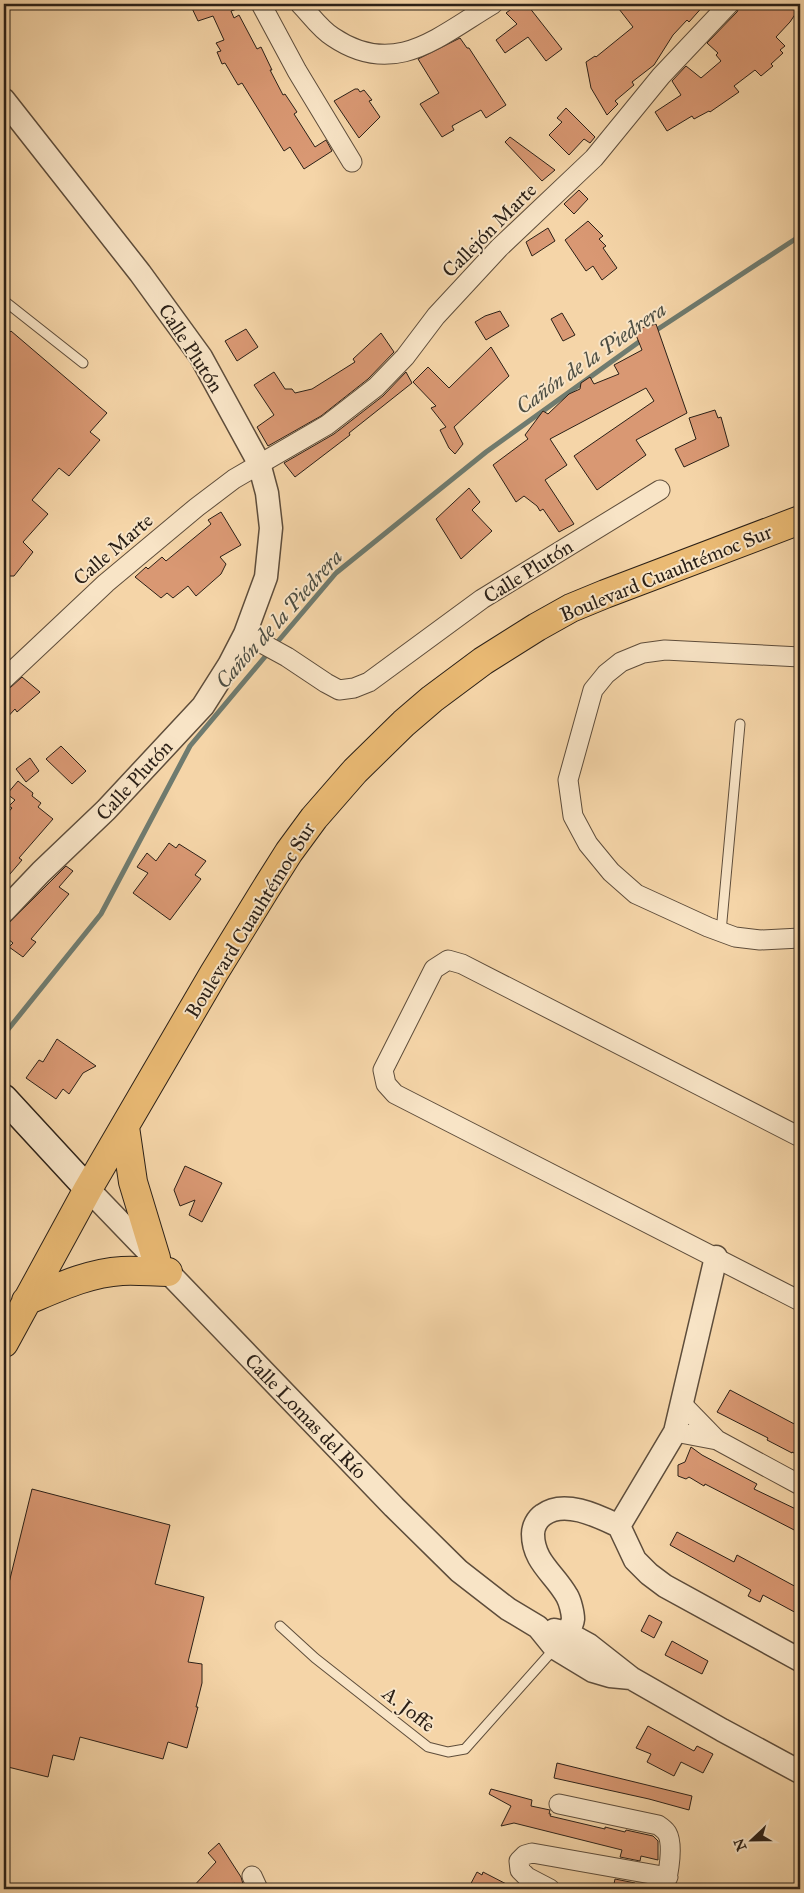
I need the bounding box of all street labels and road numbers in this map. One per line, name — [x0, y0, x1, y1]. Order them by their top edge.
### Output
street label: Callejón Marte — [437, 178, 541, 282]
street label: Calle Plutón — [153, 299, 229, 397]
street label: Calle Marte — [68, 508, 158, 590]
street label: Boulevard Cuauhtémoc Sur — [556, 519, 776, 627]
street label: Calle Plutón — [479, 534, 577, 608]
street label: Calle Plutón — [91, 735, 177, 825]
street label: Boulevard Cuauhtémoc Sur — [180, 817, 320, 1022]
street label: Calle Lomas del Río — [240, 1348, 372, 1484]
street label: A. Joffe — [377, 1680, 440, 1738]

